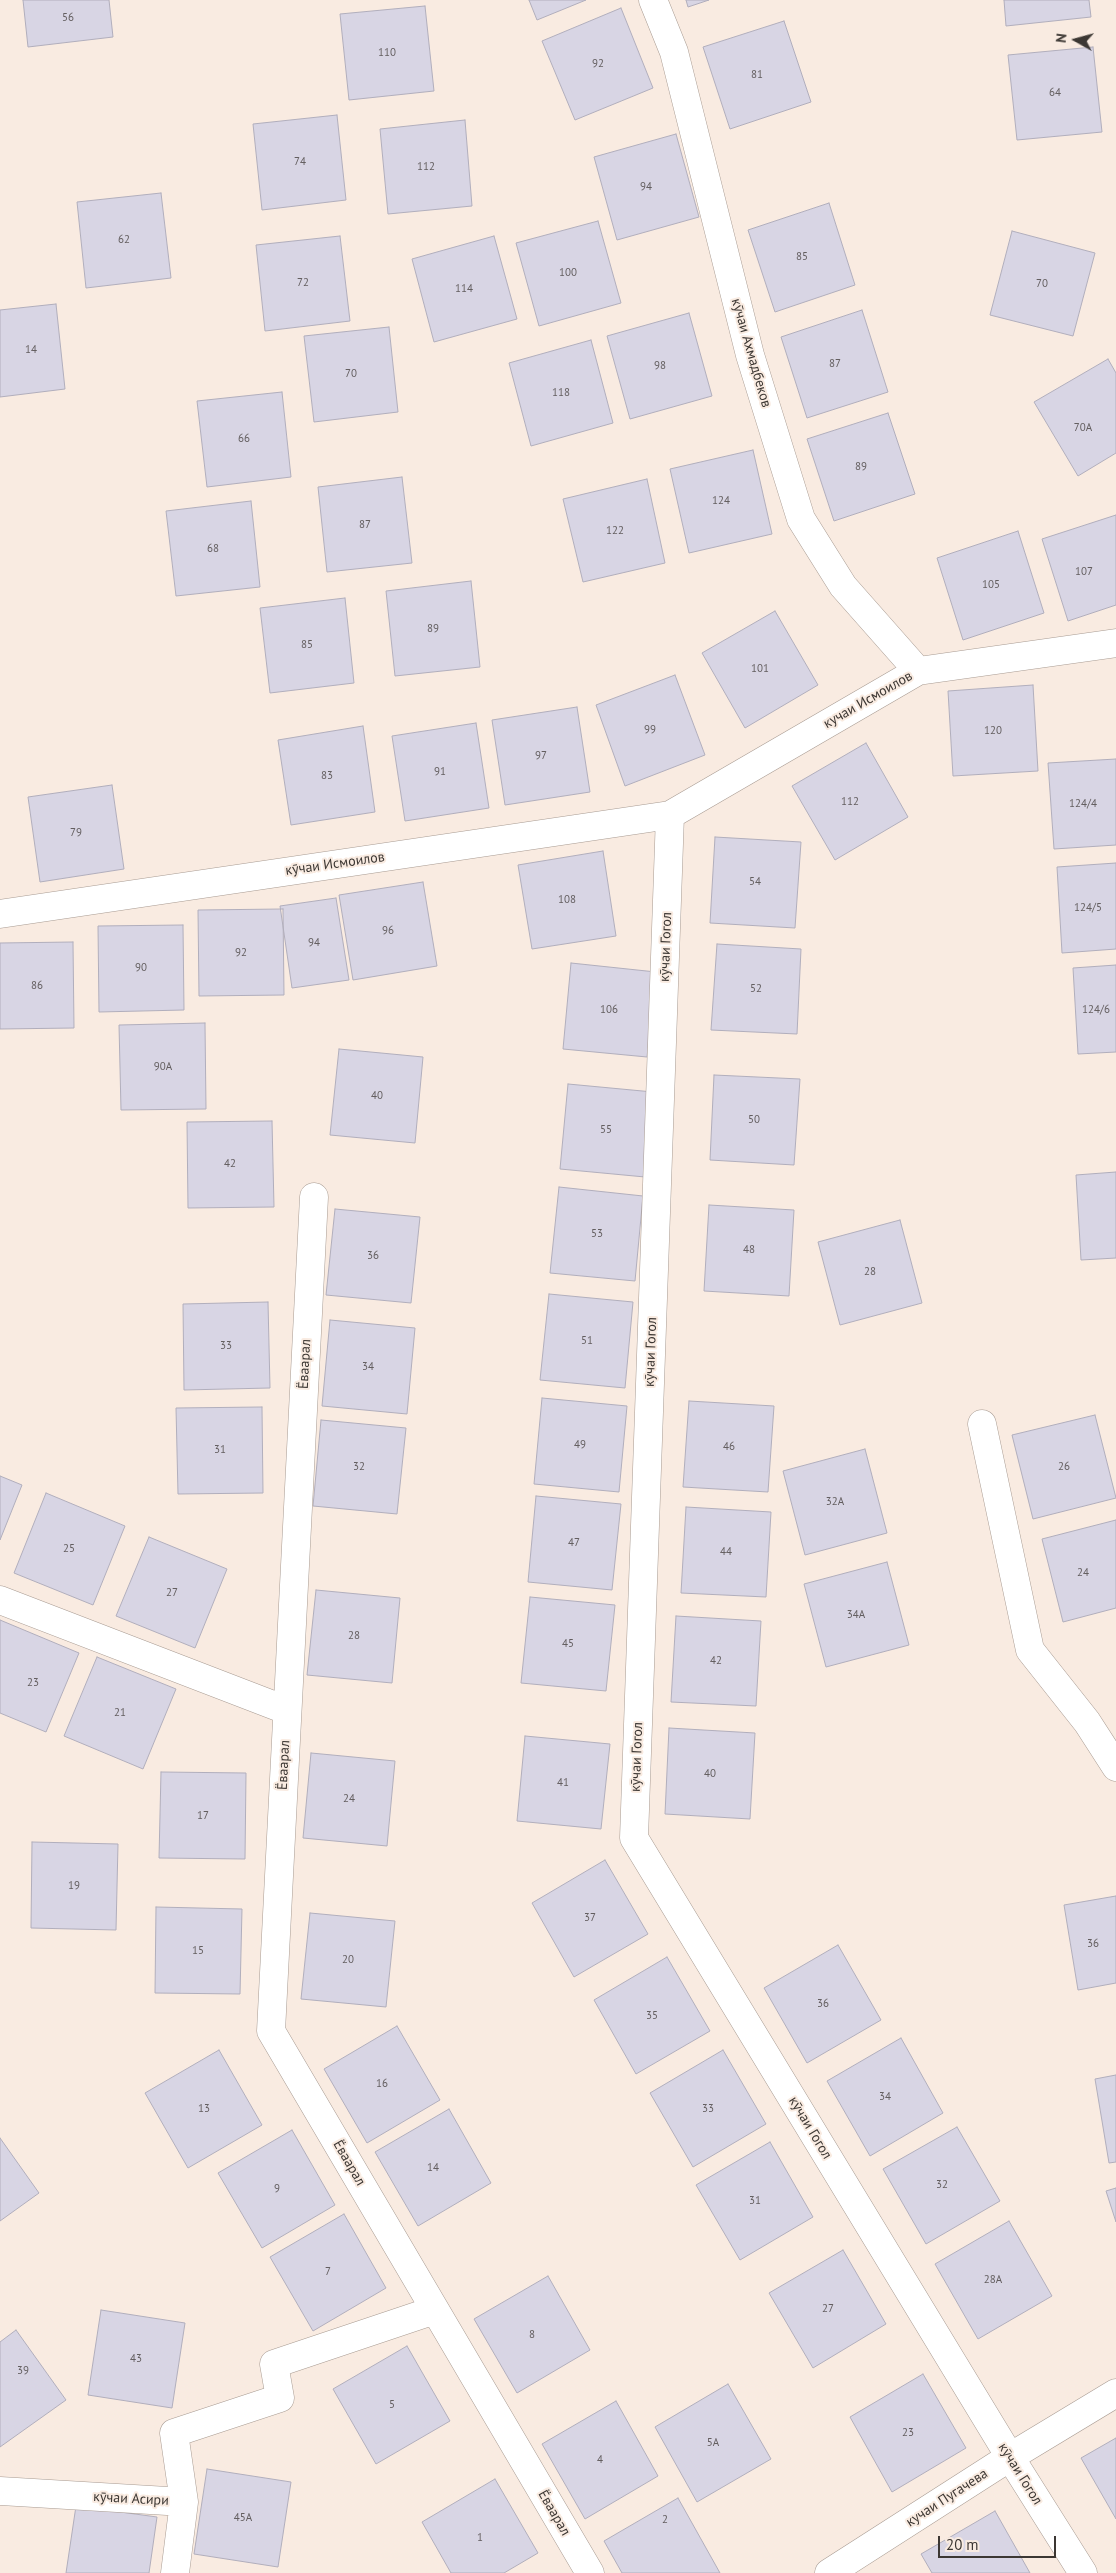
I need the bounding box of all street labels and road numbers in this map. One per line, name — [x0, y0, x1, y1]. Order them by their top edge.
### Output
street label: кӯчаи Ахмадбеков — [727, 297, 775, 409]
street label: кучаи Исмоилов — [821, 668, 915, 732]
street label: кӯчаи Исмоилов — [284, 849, 386, 879]
street label: кӯчаи Гогол — [656, 912, 676, 982]
street label: кӯчаи Гогол — [641, 1317, 661, 1387]
street label: Ёваарал — [295, 1339, 315, 1389]
street label: кӯчаи Гогол — [627, 1722, 647, 1792]
street label: Ёваарал — [274, 1740, 294, 1790]
street label: кӯчаи Гогол — [785, 2094, 835, 2162]
street label: Ёваарал — [329, 2137, 369, 2189]
street label: кӯчаи Гогол — [994, 2440, 1046, 2508]
street label: кучаи Пугачева — [903, 2465, 991, 2531]
street label: Ёваарал — [534, 2487, 574, 2539]
street label: кӯчаи Асири — [93, 2489, 169, 2509]

